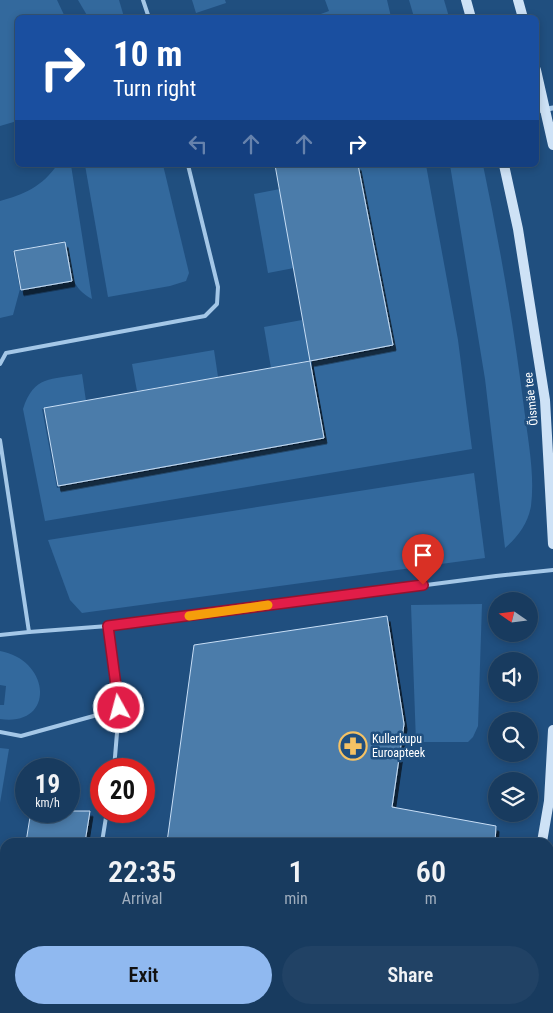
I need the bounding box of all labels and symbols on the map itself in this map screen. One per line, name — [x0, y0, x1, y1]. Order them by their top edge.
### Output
street label: Õismäe tee — [519, 371, 541, 426]
pin — [402, 534, 444, 585]
north arrow — [488, 592, 538, 642]
position arrow — [92, 681, 144, 733]
pharmacy icon: Kullerkupu Euroapteek — [338, 731, 368, 761]
place label: Kullerkupu Euroapteek — [372, 732, 426, 760]
speed limit sign: 20 — [90, 758, 155, 823]

